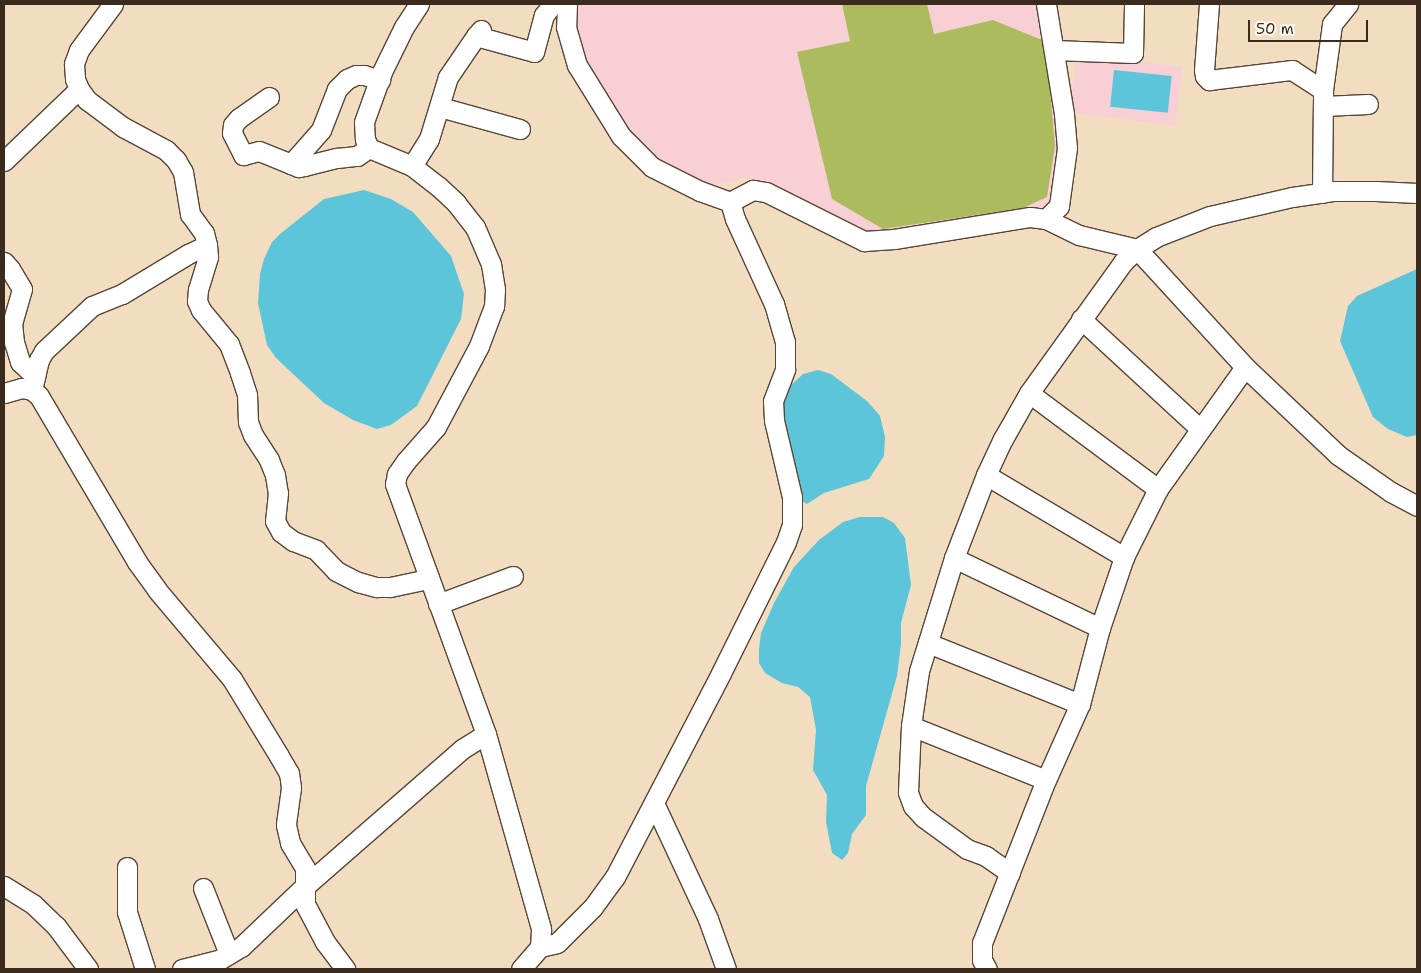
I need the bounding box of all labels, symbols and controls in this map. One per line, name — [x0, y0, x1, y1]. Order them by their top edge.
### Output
scale bar — [1251, 10, 1371, 42]
text: 50 m — [1256, 19, 1294, 39]

